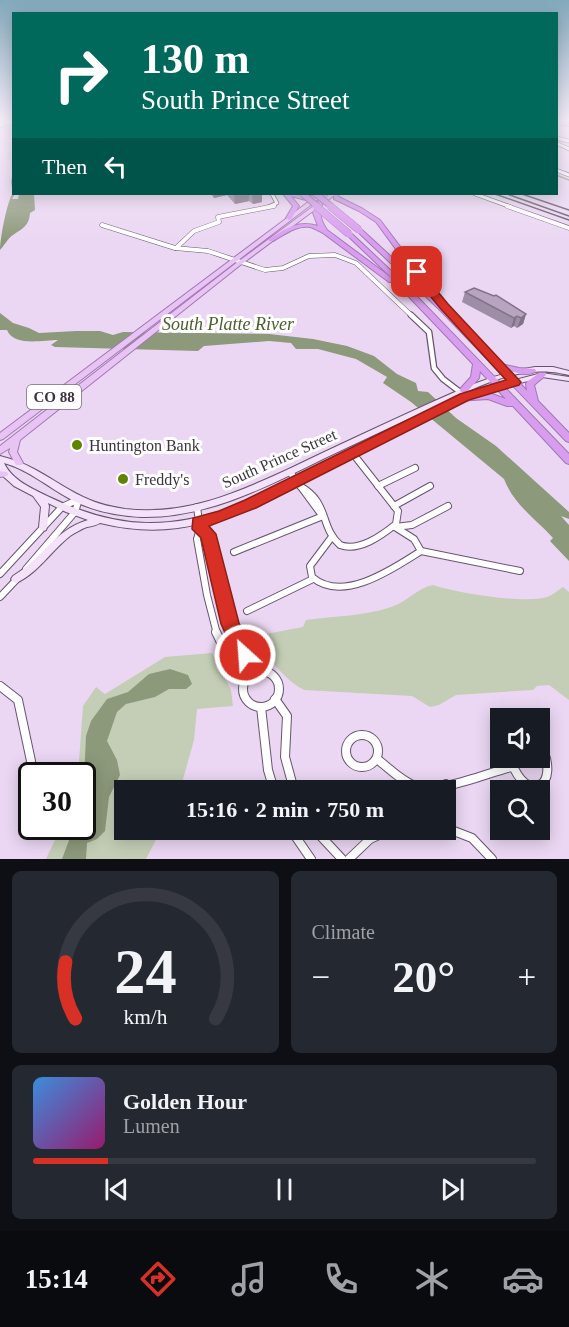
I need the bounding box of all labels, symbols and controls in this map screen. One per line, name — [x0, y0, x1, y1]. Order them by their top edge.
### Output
icon: right — [42, 36, 120, 114]
text: 130 m — [141, 36, 250, 82]
text: South Prince Street — [141, 85, 349, 115]
icon: left — [99, 150, 132, 183]
text: Then — [42, 154, 87, 179]
pin — [391, 246, 442, 297]
icon: arrive — [400, 255, 433, 288]
water label: South Platte River — [162, 314, 295, 334]
road number: CO 88 — [27, 385, 81, 409]
street label: South Prince Street — [219, 425, 340, 491]
place label: Huntington Bank — [89, 437, 200, 455]
marker: Huntington Bank — [70, 438, 84, 452]
place label: Freddy's — [135, 471, 189, 489]
marker: Freddy's — [116, 472, 130, 486]
position arrow — [213, 623, 277, 687]
map controls — [490, 708, 550, 840]
button: sound — [490, 708, 550, 768]
speed limit sign: 30 — [18, 762, 96, 840]
button: search — [490, 780, 550, 840]
text: 15:16 · 2 min · 750 m — [186, 797, 384, 822]
text: Climate — [312, 921, 375, 943]
text: 24 — [114, 937, 176, 1006]
text: 20° — [392, 952, 455, 1002]
text: − — [312, 959, 330, 995]
text: + — [517, 959, 536, 995]
text: km/h — [123, 1005, 168, 1029]
text: Golden Hour — [123, 1089, 247, 1114]
text: Lumen — [123, 1115, 180, 1137]
icon: previous — [100, 1173, 133, 1206]
icon: pause — [268, 1173, 301, 1206]
icon: next — [436, 1173, 469, 1206]
icon: directions — [137, 1258, 179, 1300]
icon: music — [228, 1258, 270, 1300]
icon: phone — [320, 1258, 362, 1300]
icon: climate — [411, 1258, 453, 1300]
icon: car — [502, 1258, 544, 1300]
text: 15:14 — [25, 1264, 88, 1294]

